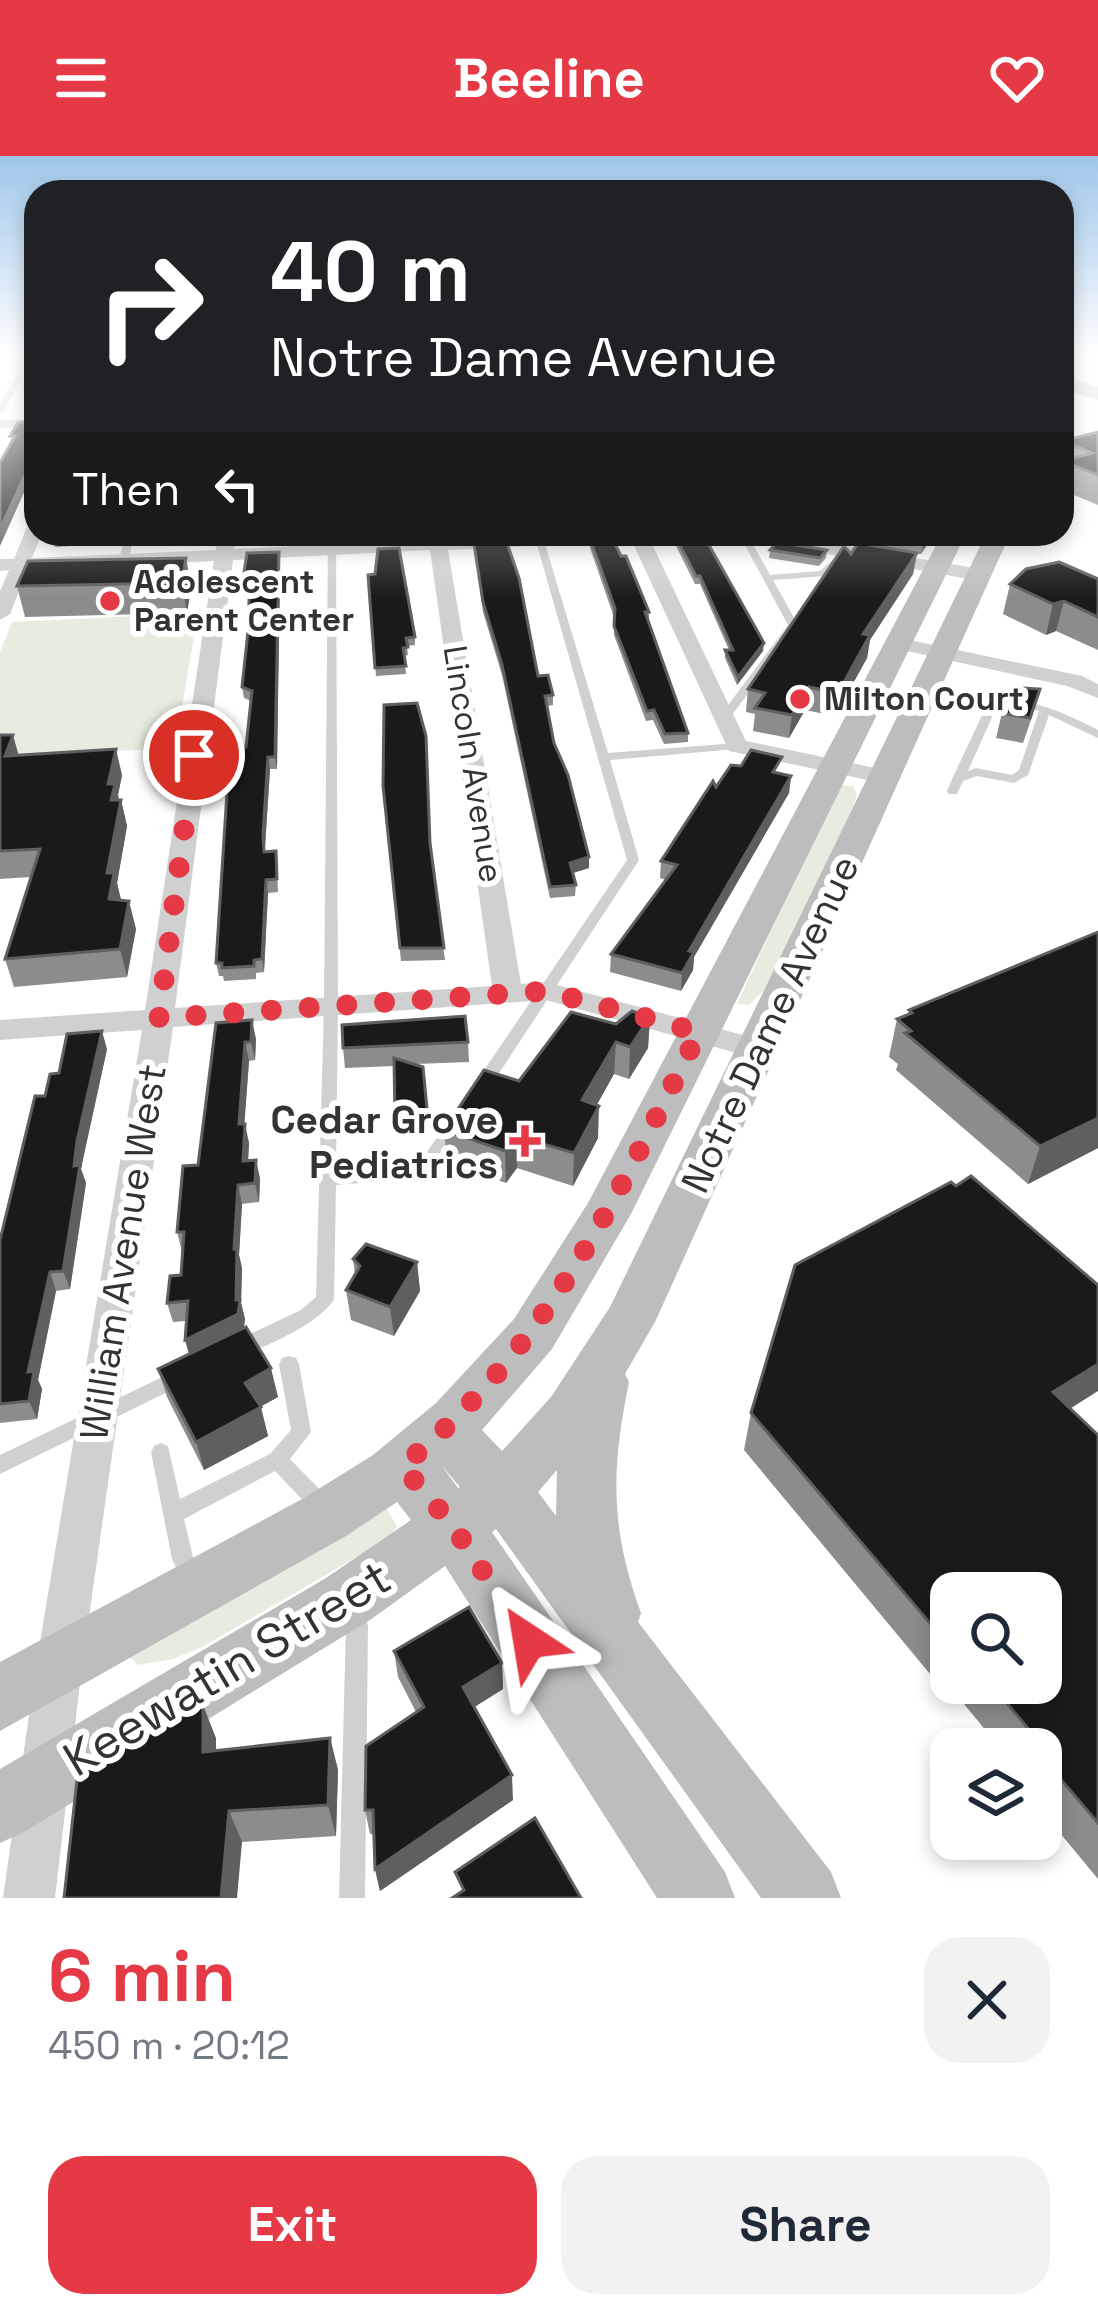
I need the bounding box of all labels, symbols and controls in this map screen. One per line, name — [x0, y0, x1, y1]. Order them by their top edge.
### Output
text: Beeline — [453, 44, 645, 113]
icon: menu — [48, 45, 114, 111]
icon: heart — [984, 45, 1050, 111]
text: 40 m — [270, 218, 471, 326]
icon: right — [72, 228, 228, 384]
text: Notre Dame Avenue — [270, 323, 777, 392]
icon: left — [204, 456, 270, 522]
text: Then — [72, 461, 180, 518]
place label: Adolescent Parent Center — [134, 561, 354, 641]
marker: Adolescent Parent Center — [97, 588, 123, 614]
street label: Lincoln Avenue — [434, 643, 512, 885]
place label: Milton Court — [824, 678, 1024, 720]
marker: Milton Court — [787, 686, 813, 712]
pin — [143, 704, 245, 806]
icon: arrive — [161, 722, 227, 788]
street label: Notre Dame Avenue — [670, 848, 870, 1200]
street label: William Avenue West — [69, 1060, 177, 1444]
place label: Cedar Grove Pediatrics — [270, 1095, 498, 1189]
marker: Cedar Grove Pediatrics — [509, 1125, 541, 1157]
street label: Keewatin Street — [52, 1546, 402, 1790]
map controls — [930, 1572, 1062, 1860]
button: search — [930, 1572, 1062, 1704]
position arrow — [466, 1578, 592, 1704]
button: layers — [930, 1728, 1062, 1860]
text: 6 min — [48, 1930, 236, 2022]
button: close — [924, 1937, 1050, 2063]
text: 450 m · 20:12 — [48, 2021, 290, 2070]
button: Exit — [48, 2156, 537, 2294]
button: Share — [561, 2156, 1050, 2294]

